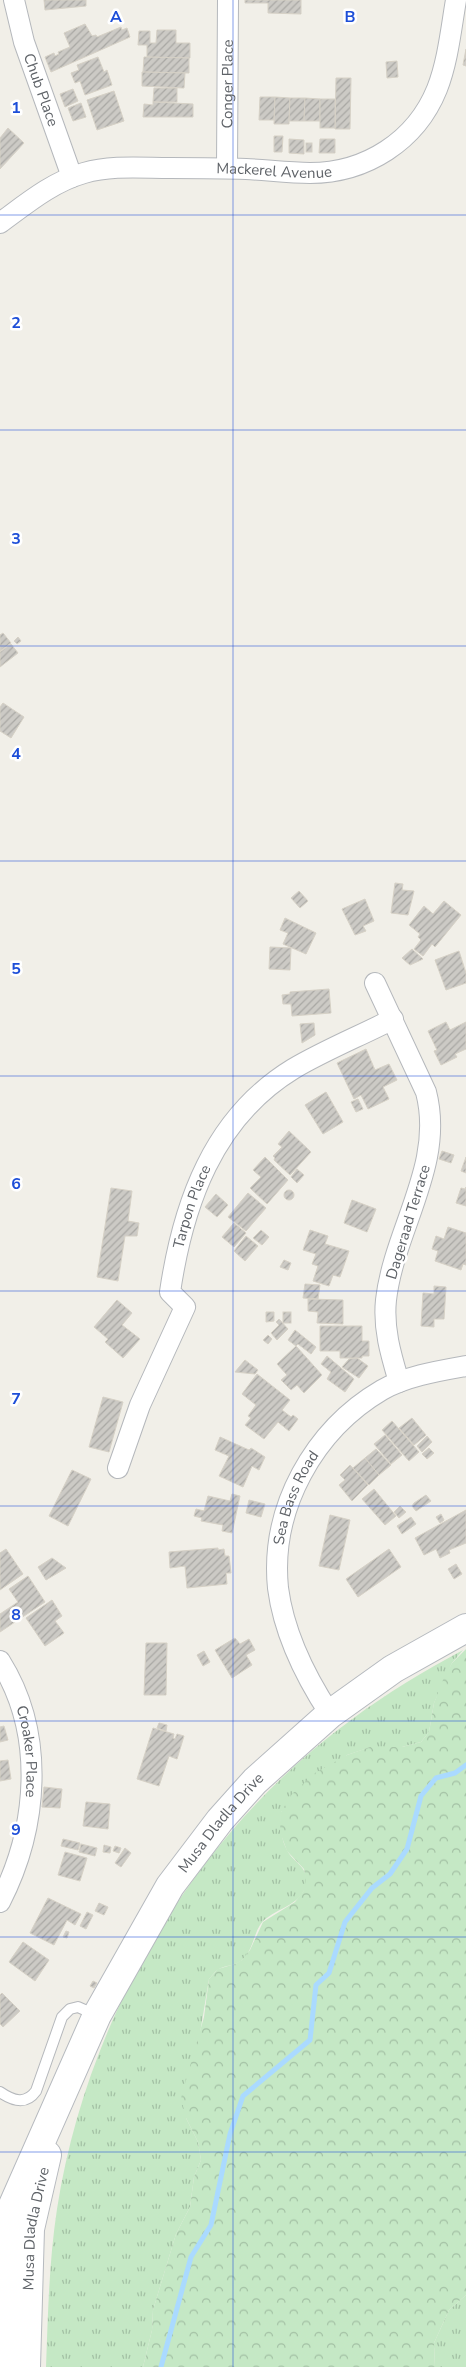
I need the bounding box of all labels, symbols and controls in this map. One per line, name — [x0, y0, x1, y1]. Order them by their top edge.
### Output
text: A — [110, 6, 122, 28]
text: B — [344, 6, 356, 28]
street label: Conger Place — [217, 39, 238, 129]
street label: Chub Place — [19, 51, 63, 129]
text: 1 — [11, 97, 21, 119]
street label: Mackerel Avenue — [216, 158, 333, 183]
text: 2 — [11, 312, 21, 334]
text: 3 — [11, 528, 21, 550]
text: 4 — [11, 743, 21, 765]
text: 5 — [11, 958, 21, 980]
street label: Tarpon Place — [168, 1161, 215, 1250]
street label: Dageraad Terrace — [381, 1162, 435, 1282]
text: 6 — [11, 1173, 21, 1195]
text: 7 — [11, 1388, 21, 1410]
street label: Sea Bass Road — [269, 1447, 323, 1546]
text: 8 — [11, 1604, 21, 1626]
street label: Croaker Place — [11, 1703, 42, 1798]
street label: Musa Dladla Drive — [174, 1768, 268, 1877]
text: 9 — [11, 1819, 21, 1841]
street label: Musa Dladla Drive — [18, 2165, 54, 2291]

